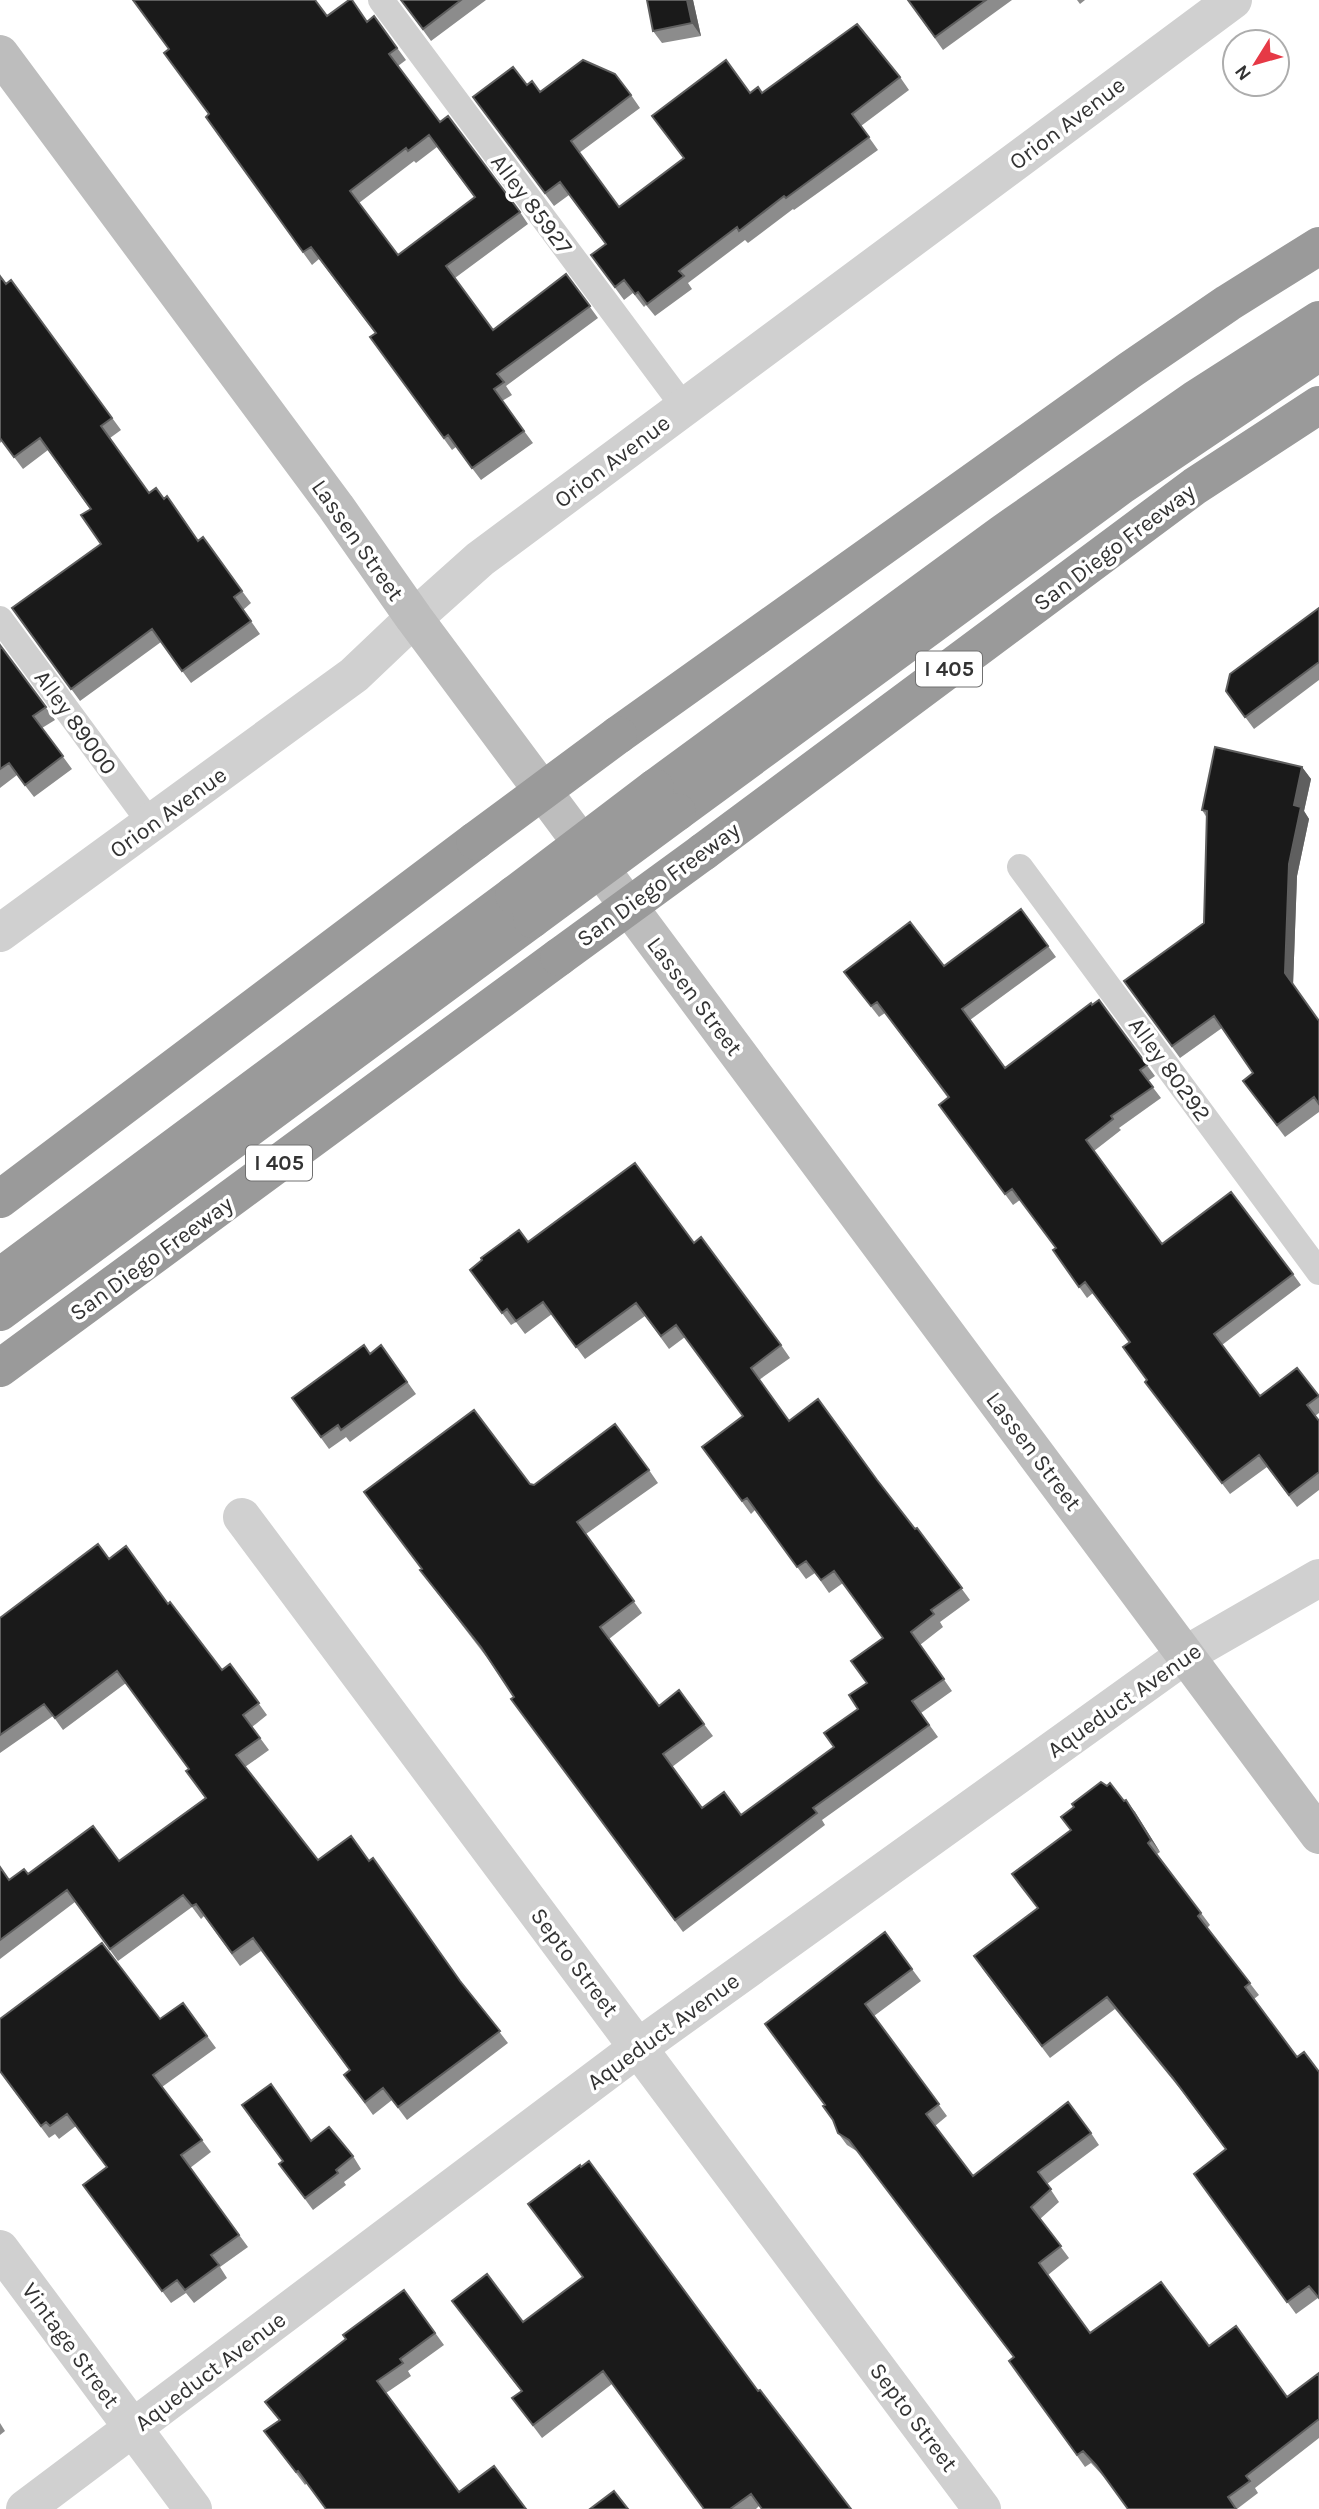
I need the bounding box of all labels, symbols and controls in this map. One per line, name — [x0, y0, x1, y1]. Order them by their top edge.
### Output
north arrow — [1221, 28, 1291, 98]
text: N — [1230, 61, 1256, 85]
street label: Orion Avenue — [1004, 71, 1130, 176]
street label: Alley 85927 — [485, 149, 578, 260]
street label: Orion Avenue — [549, 409, 675, 514]
street label: Lassen Street — [306, 474, 410, 606]
street label: San Diego Freeway — [1028, 478, 1200, 617]
road number: I 405 — [916, 652, 982, 686]
street label: Alley 89000 — [29, 665, 123, 780]
street label: Orion Avenue — [105, 761, 232, 864]
street label: San Diego Freeway — [572, 816, 745, 953]
street label: Lassen Street — [641, 932, 748, 1061]
street label: Alley 80292 — [1123, 1012, 1216, 1127]
road number: I 405 — [246, 1146, 312, 1180]
street label: San Diego Freeway — [65, 1190, 238, 1327]
street label: Lassen Street — [980, 1387, 1087, 1516]
street label: Aqueduct Avenue — [1042, 1637, 1206, 1764]
street label: Septo Street — [525, 1903, 624, 2022]
street label: Aqueduct Avenue — [582, 1967, 745, 2096]
street label: Vintage Street — [16, 2277, 125, 2414]
street label: Aqueduct Avenue — [130, 2306, 291, 2437]
street label: Septo Street — [864, 2358, 963, 2477]

